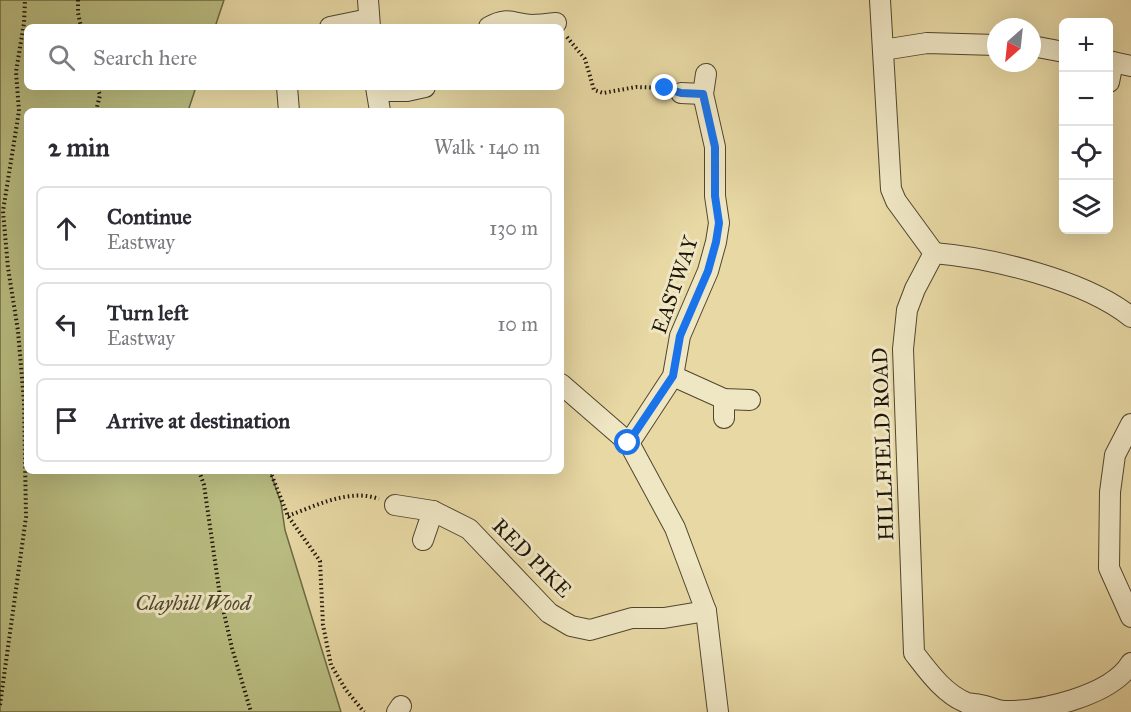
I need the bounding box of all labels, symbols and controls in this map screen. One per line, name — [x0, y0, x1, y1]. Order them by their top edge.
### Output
north arrow — [987, 18, 1041, 72]
map controls — [1059, 18, 1113, 234]
button: + — [1059, 18, 1113, 72]
search box — [24, 24, 564, 90]
icon: search — [45, 41, 78, 74]
text: Search here — [93, 44, 197, 71]
button: − — [1059, 72, 1113, 126]
route end — [651, 74, 677, 100]
button: locate — [1059, 126, 1113, 180]
text: 2 min — [48, 131, 109, 163]
text: Walk · 140 m — [434, 135, 540, 159]
button: layers — [1059, 180, 1113, 234]
text: Continue — [107, 203, 192, 230]
icon: ahead — [50, 212, 83, 245]
text: 130 m — [489, 216, 538, 240]
text: Eastway — [107, 230, 175, 254]
street label: EASTWAY — [646, 232, 704, 337]
text: Turn left — [107, 299, 189, 326]
icon: left — [50, 308, 83, 341]
text: 10 m — [497, 312, 538, 336]
text: Eastway — [107, 326, 175, 350]
street label: HILLFIELD ROAD — [867, 347, 899, 541]
icon: arrive — [50, 404, 83, 437]
text: Arrive at destination — [107, 407, 290, 434]
route start — [614, 429, 640, 455]
street label: RED PIKE — [487, 513, 577, 603]
park label: Clayhill Wood — [135, 590, 253, 616]

